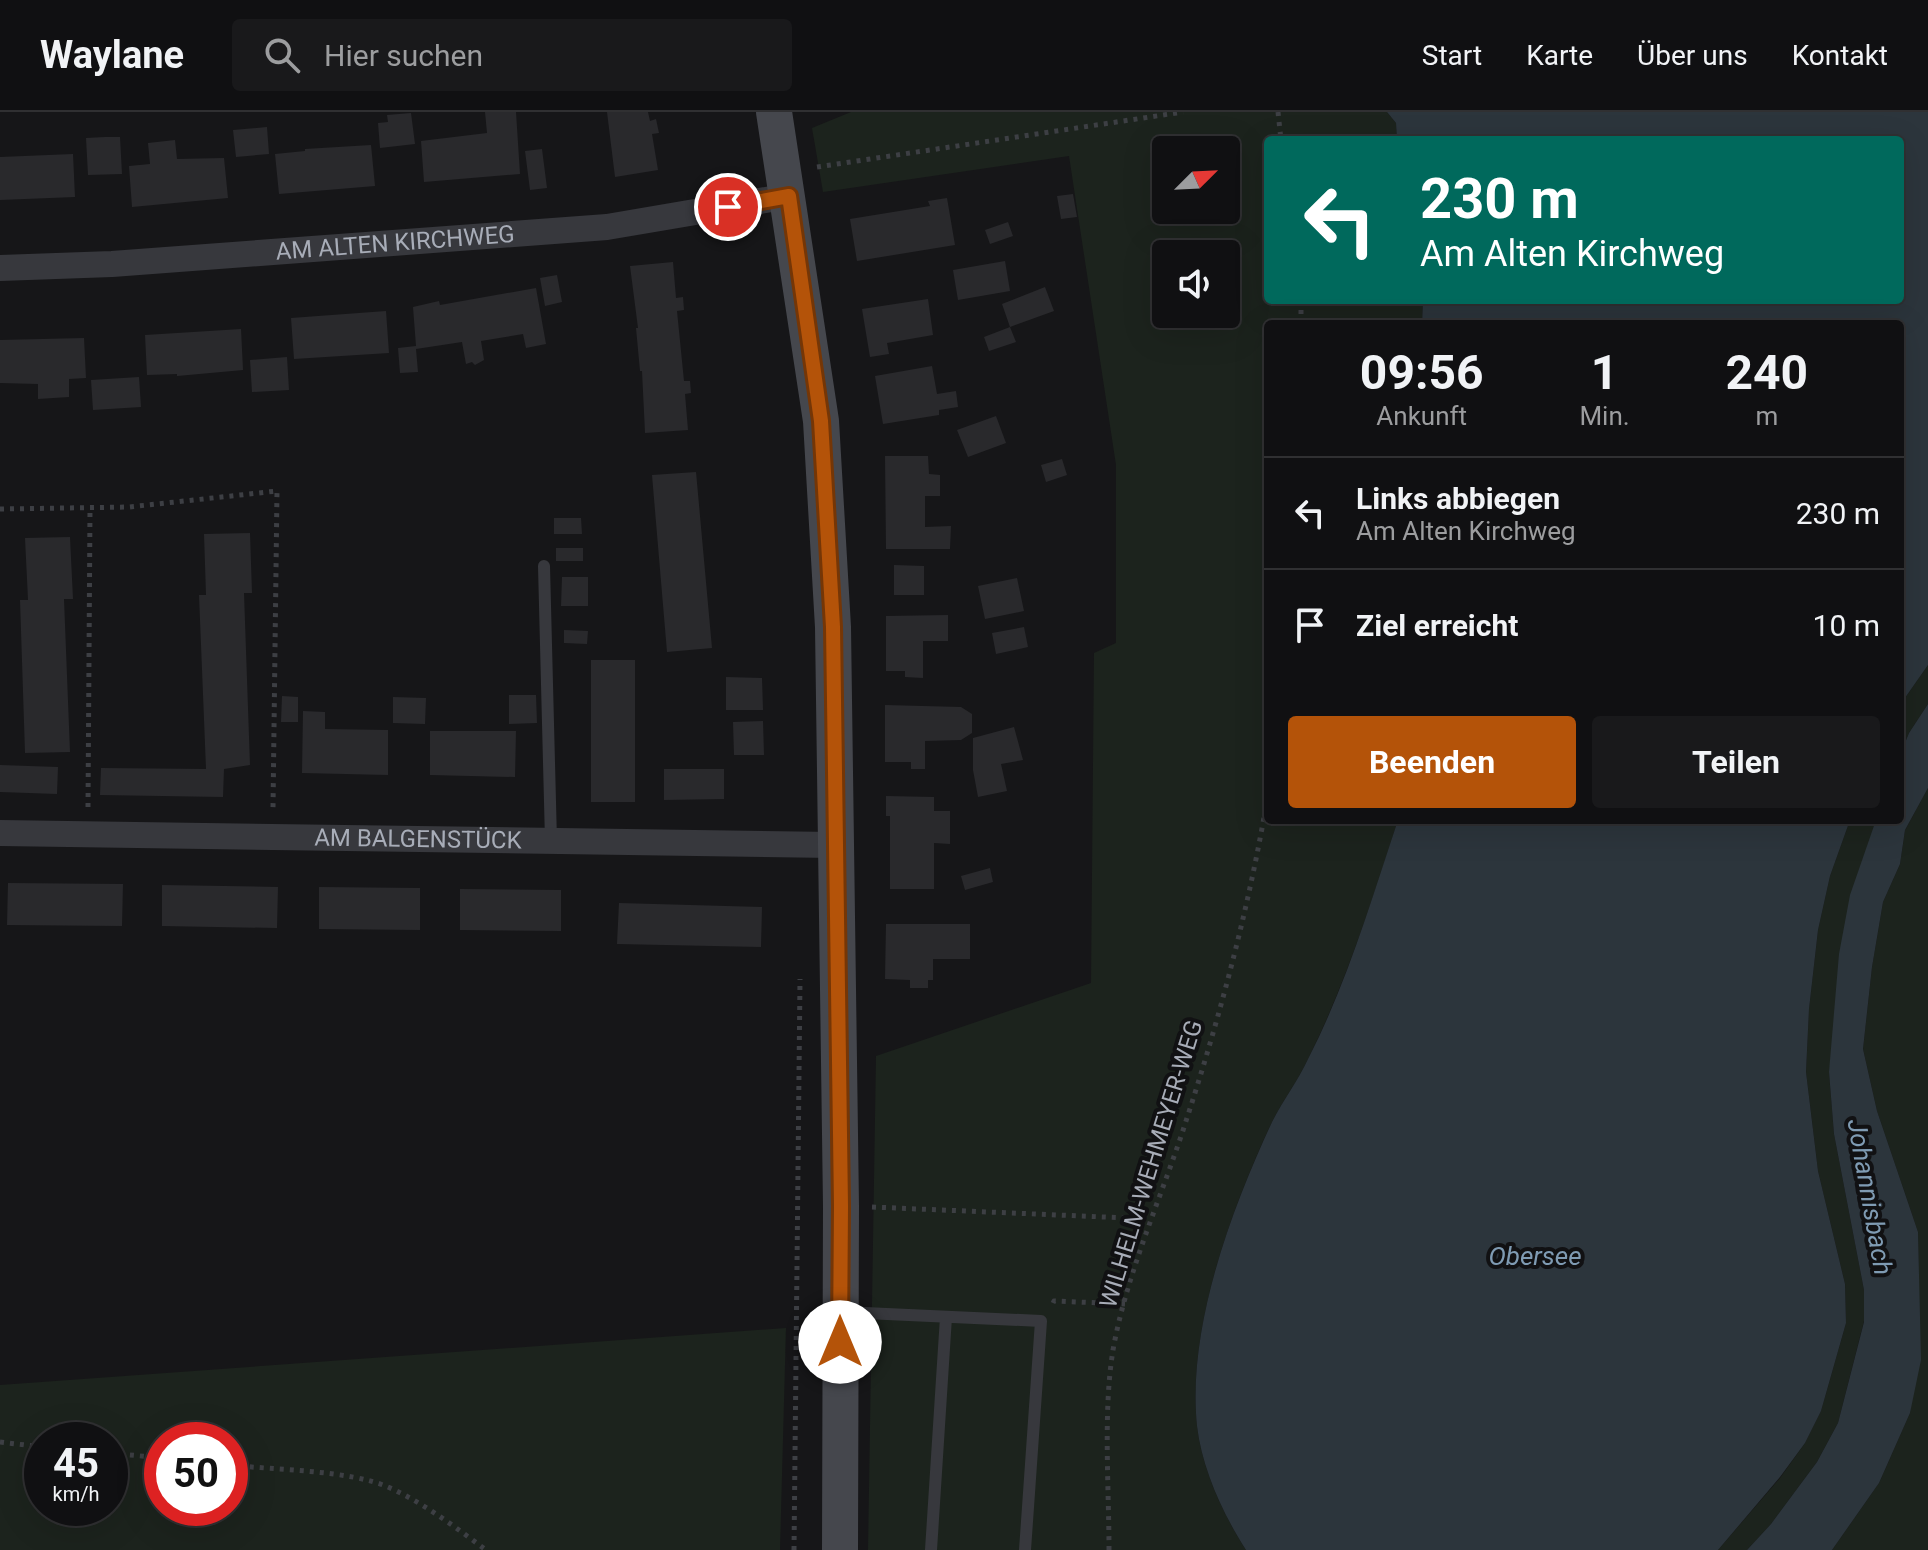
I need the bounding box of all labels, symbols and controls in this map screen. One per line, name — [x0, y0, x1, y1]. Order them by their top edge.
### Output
search box — [232, 19, 792, 91]
text: Waylane — [40, 33, 184, 77]
icon: search — [260, 33, 304, 77]
text: Hier suchen — [324, 38, 483, 73]
text: Start — [1422, 39, 1482, 72]
text: Karte — [1526, 39, 1593, 72]
text: Über uns — [1637, 39, 1748, 72]
text: Kontakt — [1792, 39, 1888, 72]
north arrow — [1152, 136, 1240, 224]
map controls — [1152, 136, 1240, 328]
text: 230 m — [1420, 166, 1579, 232]
icon: left — [1288, 168, 1392, 272]
pin — [694, 173, 762, 241]
icon: arrive — [706, 185, 750, 229]
street label: AM ALTEN KIRCHWEG — [275, 220, 516, 266]
text: Am Alten Kirchweg — [1420, 233, 1724, 275]
button: sound — [1152, 240, 1240, 328]
text: 09:56 — [1360, 344, 1484, 401]
text: 1 — [1591, 344, 1618, 401]
text: 240 — [1726, 344, 1808, 401]
text: Ankunft — [1376, 401, 1467, 431]
text: Min. — [1579, 401, 1630, 431]
text: m — [1755, 401, 1778, 431]
text: Links abbiegen — [1356, 481, 1560, 516]
icon: left — [1288, 491, 1332, 535]
text: 230 m — [1796, 496, 1880, 531]
text: Am Alten Kirchweg — [1356, 516, 1576, 546]
icon: arrive — [1288, 603, 1332, 647]
text: Ziel erreicht — [1356, 608, 1518, 643]
text: 10 m — [1813, 608, 1880, 643]
button: Beenden — [1288, 716, 1576, 808]
button: Teilen — [1592, 716, 1880, 808]
street label: AM BALGENSTÜCK — [314, 824, 523, 855]
street label: WILHELM-WEHMEYER-WEG — [1094, 1017, 1208, 1311]
water label: Johannisbach — [1842, 1117, 1898, 1277]
water label: Obersee — [1488, 1241, 1582, 1271]
position arrow — [798, 1300, 882, 1384]
speed limit sign: 50 — [144, 1422, 248, 1526]
text: 45 — [53, 1440, 99, 1487]
text: km/h — [53, 1482, 99, 1506]

